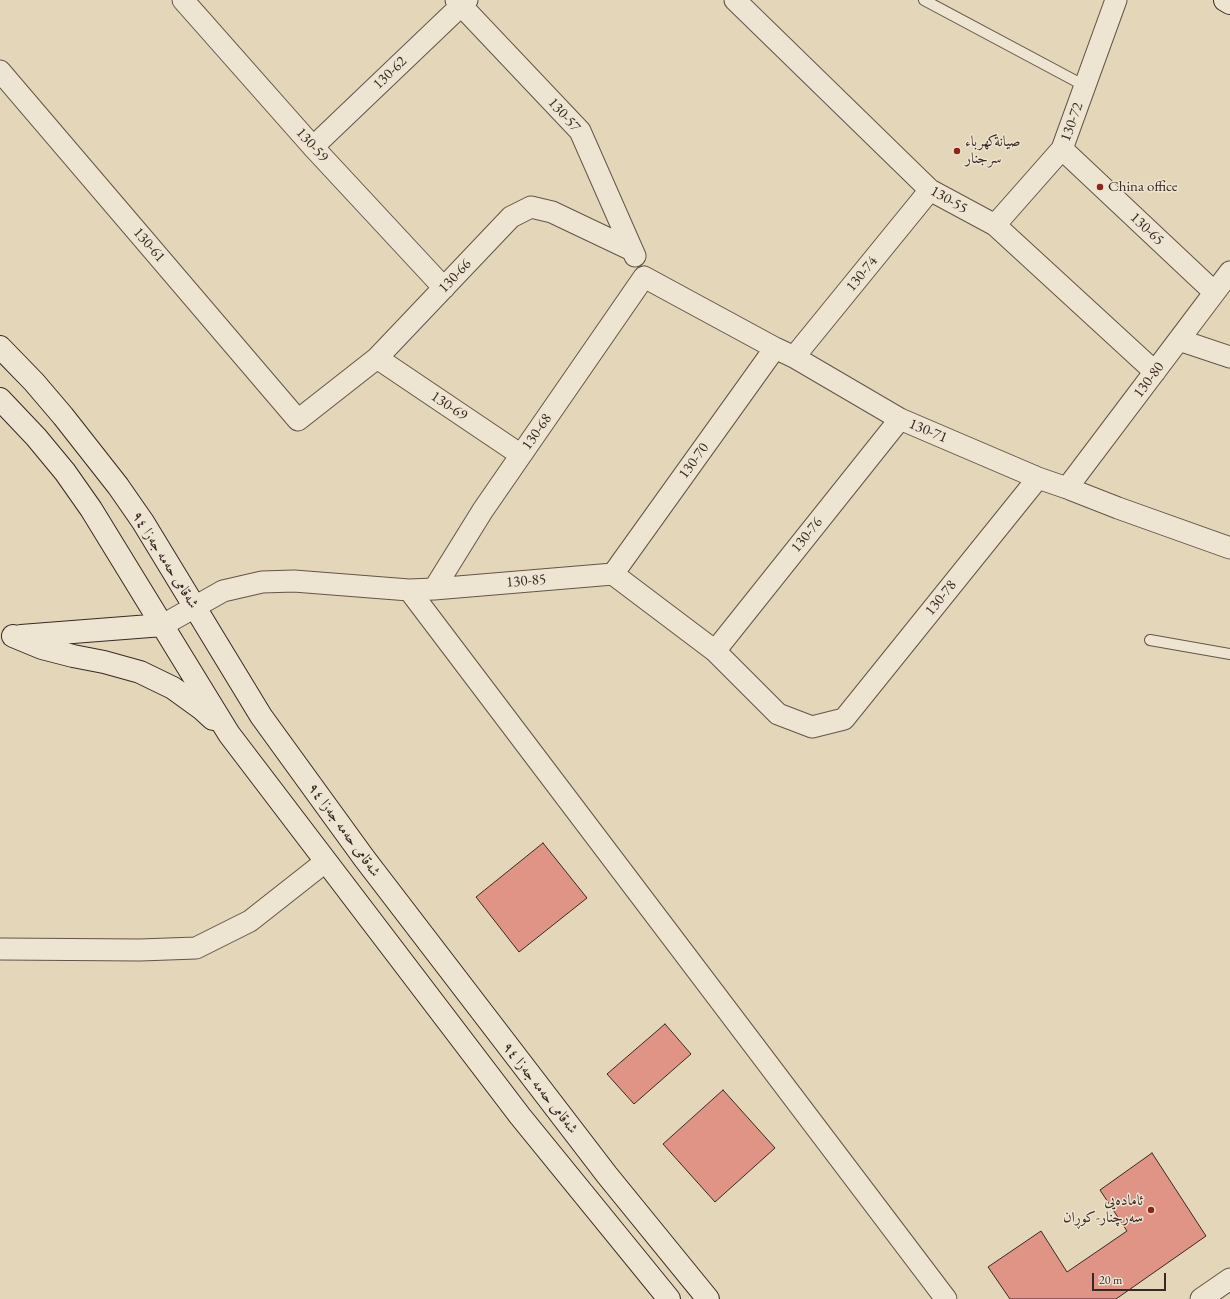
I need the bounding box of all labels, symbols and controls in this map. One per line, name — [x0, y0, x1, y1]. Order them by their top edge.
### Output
street label: 130-62 — [369, 53, 411, 93]
street label: 130-57 — [544, 94, 584, 136]
street label: 130-72 — [1057, 100, 1087, 144]
street label: 130-59 — [292, 124, 332, 166]
place label: صيانةكهرباء سرجنار — [965, 133, 1020, 168]
marker: صيانةكهرباء سرجنار — [952, 146, 962, 156]
place label: China office — [1108, 178, 1178, 196]
street label: 130-55 — [927, 182, 971, 218]
marker: China office — [1095, 182, 1105, 192]
street label: 130-65 — [1126, 209, 1168, 249]
street label: 130-61 — [129, 224, 169, 266]
street label: 130-74 — [842, 253, 882, 295]
street label: 130-66 — [435, 255, 475, 297]
street label: 130-80 — [1130, 359, 1168, 401]
street label: 130-69 — [427, 387, 471, 425]
street label: 130-68 — [518, 410, 556, 454]
street label: 130-71 — [906, 415, 950, 447]
street label: 130-70 — [675, 439, 713, 483]
street label: شەقامی حەمە جەزا ٩٤ — [128, 508, 202, 612]
street label: 130-76 — [787, 514, 827, 556]
street label: 130-85 — [505, 570, 547, 592]
street label: 130-78 — [921, 577, 961, 619]
street label: شەقامی حەمە جەزا ٩٤ — [304, 779, 384, 881]
street label: شەقامی حەمە جەزا ٩٤ — [498, 1038, 582, 1138]
place label: ئامادەیی سەرچنار-کوڕان — [1063, 1192, 1143, 1227]
marker: ئامادەیی سەرچنار-کوڕان — [1146, 1205, 1156, 1215]
scale bar — [1094, 1265, 1168, 1291]
text: 20 m — [1099, 1272, 1122, 1288]

